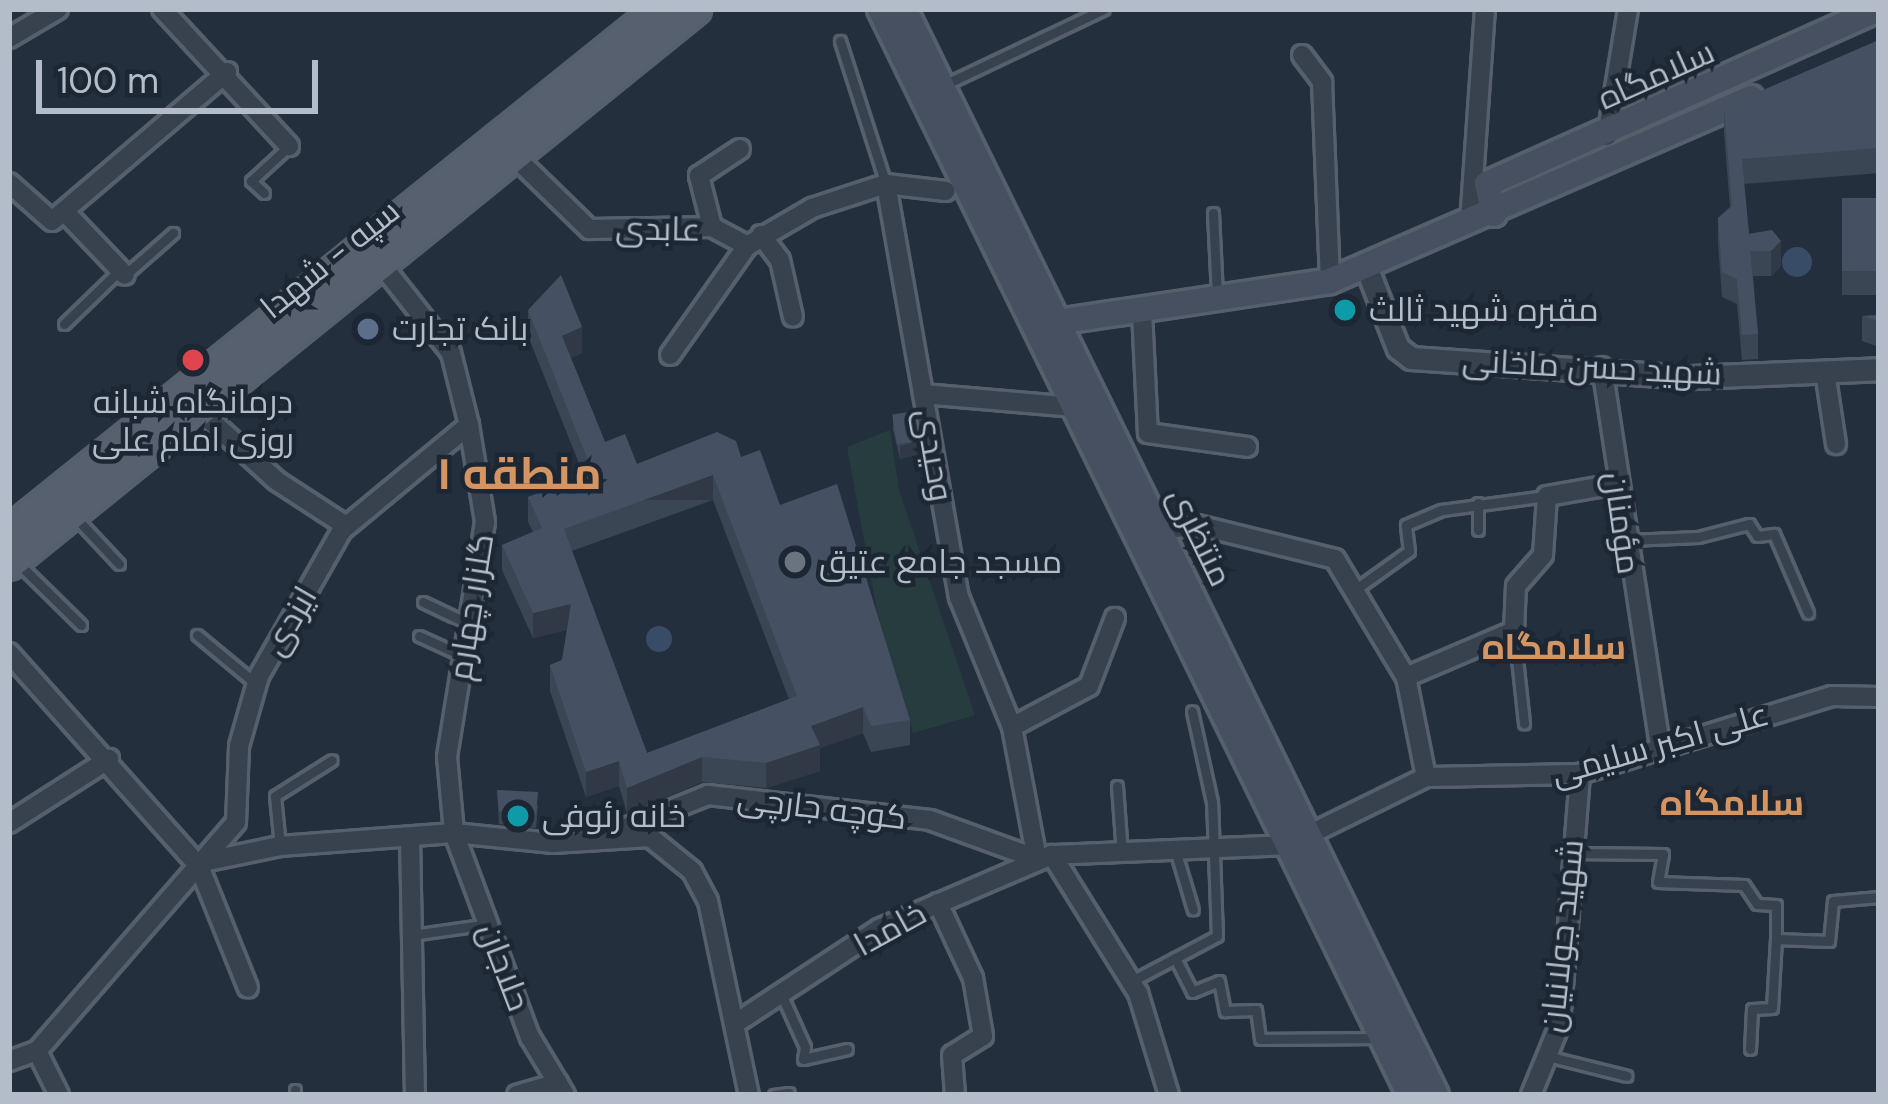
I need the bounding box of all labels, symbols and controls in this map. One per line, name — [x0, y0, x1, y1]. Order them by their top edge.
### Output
street label: سلامگاه — [1592, 32, 1720, 118]
scale bar — [42, 36, 324, 110]
text: 100 m — [57, 57, 159, 104]
street label: سپه - شهدا — [253, 191, 407, 327]
street label: عابدی — [615, 208, 701, 250]
place label: مقبره شهید ثالث — [1369, 290, 1599, 330]
marker: مقبره شهید ثالث — [1332, 297, 1358, 323]
place label: بانک تجارت — [392, 309, 528, 349]
marker: بانک تجارت — [355, 316, 381, 342]
street label: شهید حسن ماخانی — [1461, 340, 1723, 394]
marker: درمانگاه شبانه روزی امام علی — [177, 344, 209, 376]
place label: درمانگاه شبانه روزی امام علی — [92, 382, 294, 460]
street label: وحیدی — [906, 406, 962, 504]
district label: منطقه ۱ — [436, 447, 602, 501]
street label: مؤمنان — [1595, 469, 1649, 577]
street label: منتظری — [1159, 481, 1241, 593]
street label: گلزار چهارم — [440, 531, 502, 683]
place label: مسجد جامع عتیق — [819, 542, 1062, 582]
marker: مسجد جامع عتیق — [782, 549, 808, 575]
street label: ایزدی — [255, 579, 325, 663]
district label: سلامگاه — [1482, 625, 1626, 669]
street label: علی اکبر سلیمی — [1547, 694, 1773, 794]
street label: کوچه جارچی — [735, 778, 909, 838]
district label: سلامگاه — [1660, 781, 1804, 825]
place label: خانه رئوفی — [542, 796, 686, 836]
marker: خانه رئوفی — [505, 803, 531, 829]
street label: شهید جولانیان — [1532, 837, 1592, 1035]
street label: خامدا — [847, 893, 933, 965]
street label: حلاجان — [469, 918, 539, 1016]

